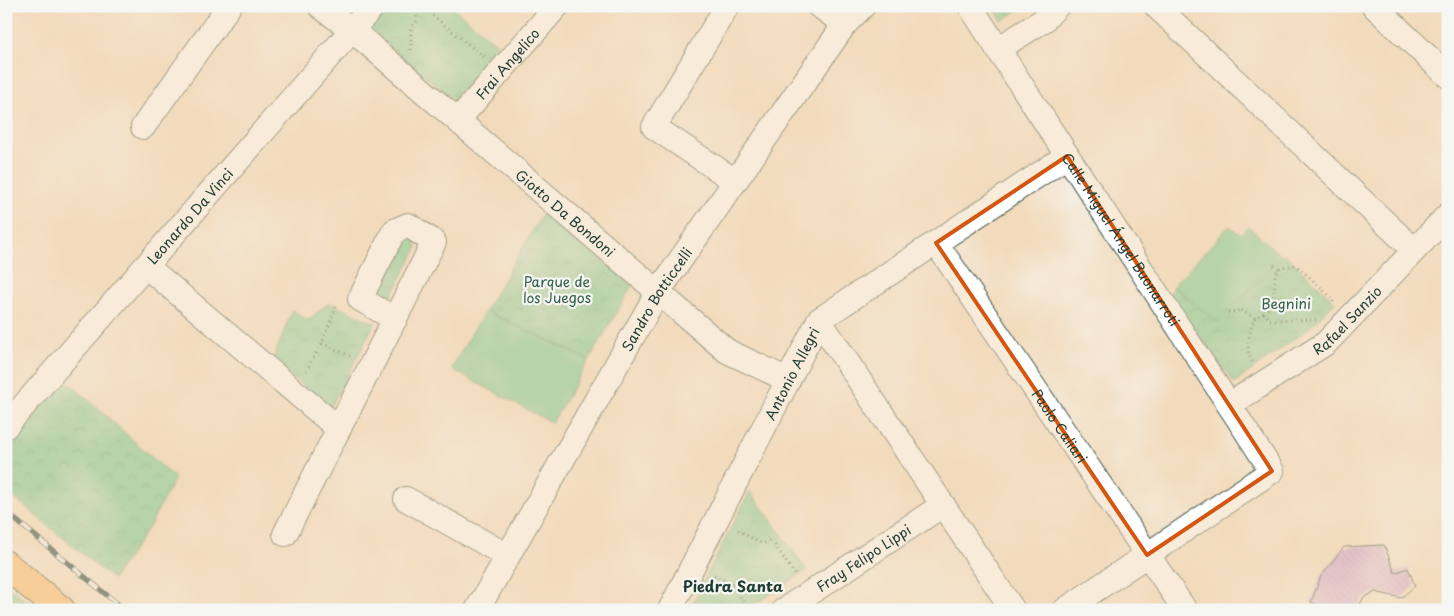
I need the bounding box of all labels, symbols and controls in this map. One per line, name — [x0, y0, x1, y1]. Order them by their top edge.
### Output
street label: Frai Angelico — [470, 23, 544, 104]
street label: Calle Miguel Ángel Buonarroti — [1057, 148, 1186, 330]
street label: Leonardo Da Vinci — [142, 163, 238, 269]
street label: Giotto Da Bondoni — [511, 164, 620, 262]
street label: Sandro Botticcelli — [616, 243, 697, 355]
park label: Parque de los Juegos — [523, 271, 591, 308]
street label: Rafael Sanzio — [1308, 280, 1386, 360]
park label: Begnini — [1261, 293, 1311, 314]
street label: Antonio Allegri — [759, 323, 824, 423]
street label: Paolo Caliari — [1027, 385, 1093, 467]
street label: Fray Felipo Lippi — [812, 519, 915, 597]
district label: Piedra Santa — [683, 574, 783, 597]

